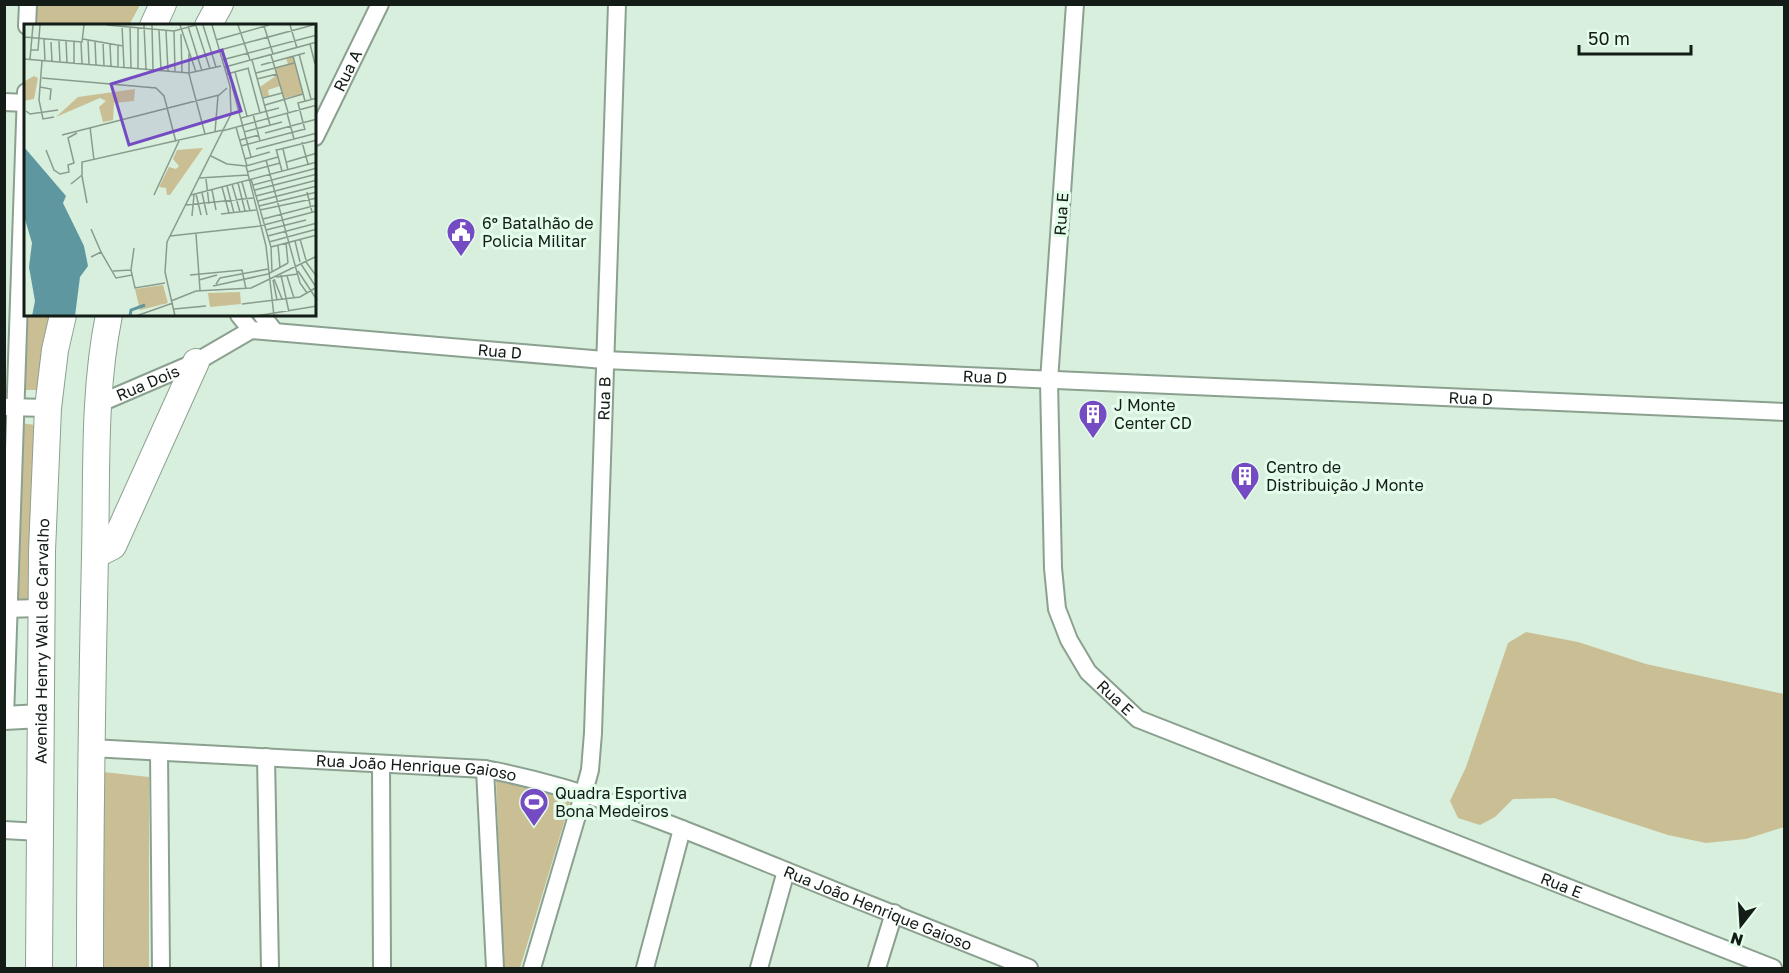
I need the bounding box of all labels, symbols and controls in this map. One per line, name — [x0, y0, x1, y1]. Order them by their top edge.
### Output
scale bar — [1579, 18, 1692, 56]
inset map — [24, 24, 316, 316]
text: 50 m — [1588, 27, 1630, 49]
street label: Rua A — [329, 46, 366, 95]
street label: Rua E — [1050, 192, 1072, 236]
place label: 6º Batalhão de Policia Militar — [482, 213, 594, 251]
public building icon: 6º Batalhão de Policia Militar — [445, 216, 477, 258]
street label: Rua D — [477, 339, 523, 363]
street label: Rua Dois — [113, 360, 182, 405]
street label: Rua D — [962, 366, 1008, 388]
street label: Rua B — [593, 376, 615, 421]
street label: Rua D — [1448, 387, 1493, 409]
place label: J Monte Center CD — [1114, 395, 1192, 433]
building icon: J Monte Center CD — [1077, 398, 1109, 440]
place label: Centro de Distribuição J Monte — [1266, 457, 1424, 495]
building icon: Centro de Distribuição J Monte — [1229, 460, 1261, 502]
street label: Avenida Henry Wall de Carvalho — [30, 518, 53, 764]
street label: Rua E — [1093, 676, 1138, 720]
street label: Rua João Henrique Gaioso — [315, 750, 519, 785]
place label: Quadra Esportiva Bona Medeiros — [555, 783, 687, 821]
sports icon: Quadra Esportiva Bona Medeiros — [518, 786, 550, 828]
street label: Rua João Henrique Gaioso — [781, 861, 975, 955]
street label: Rua E — [1538, 868, 1585, 902]
north arrow — [1711, 895, 1771, 955]
text: N — [1728, 928, 1745, 951]

